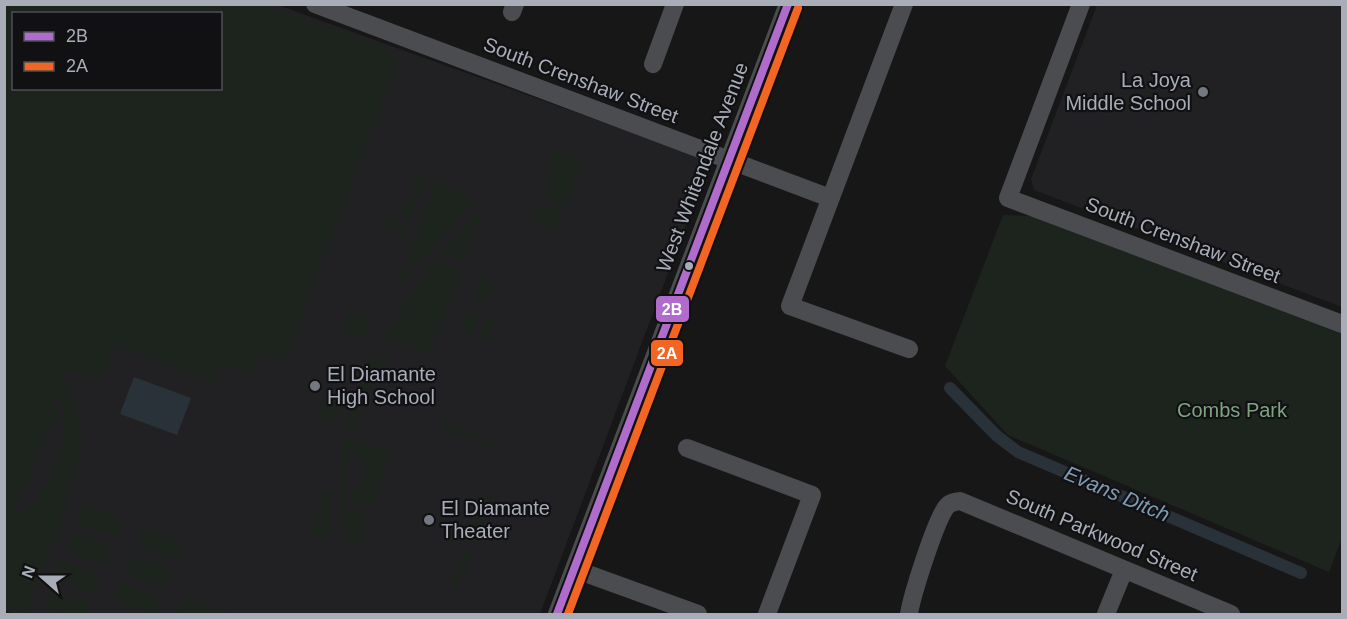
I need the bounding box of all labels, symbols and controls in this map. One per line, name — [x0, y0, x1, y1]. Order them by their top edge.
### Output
legend — [12, 12, 222, 90]
text: 2B — [66, 26, 88, 46]
street label: South Crenshaw Street — [481, 33, 682, 127]
text: 2A — [66, 56, 88, 76]
street label: West Whitendale Avenue — [652, 59, 752, 275]
place label: La Joya Middle School — [1065, 69, 1192, 114]
marker: La Joya Middle School — [1196, 85, 1210, 99]
street label: South Crenshaw Street — [1083, 193, 1284, 287]
unlabelled marker — [683, 260, 695, 272]
line badge: 2B — [655, 295, 690, 323]
text: 2B — [662, 301, 682, 318]
line badge: 2A — [650, 339, 684, 367]
text: 2A — [657, 345, 678, 362]
place label: El Diamante High School — [327, 363, 436, 408]
marker: El Diamante High School — [308, 379, 322, 393]
park label: Combs Park — [1177, 399, 1288, 421]
water label: Evans Ditch — [1061, 461, 1173, 526]
street label: South Parkwood Street — [1003, 485, 1201, 585]
place label: El Diamante Theater — [441, 497, 550, 542]
marker: El Diamante Theater — [422, 513, 436, 527]
north arrow — [12, 547, 72, 607]
text: N — [18, 563, 38, 580]

